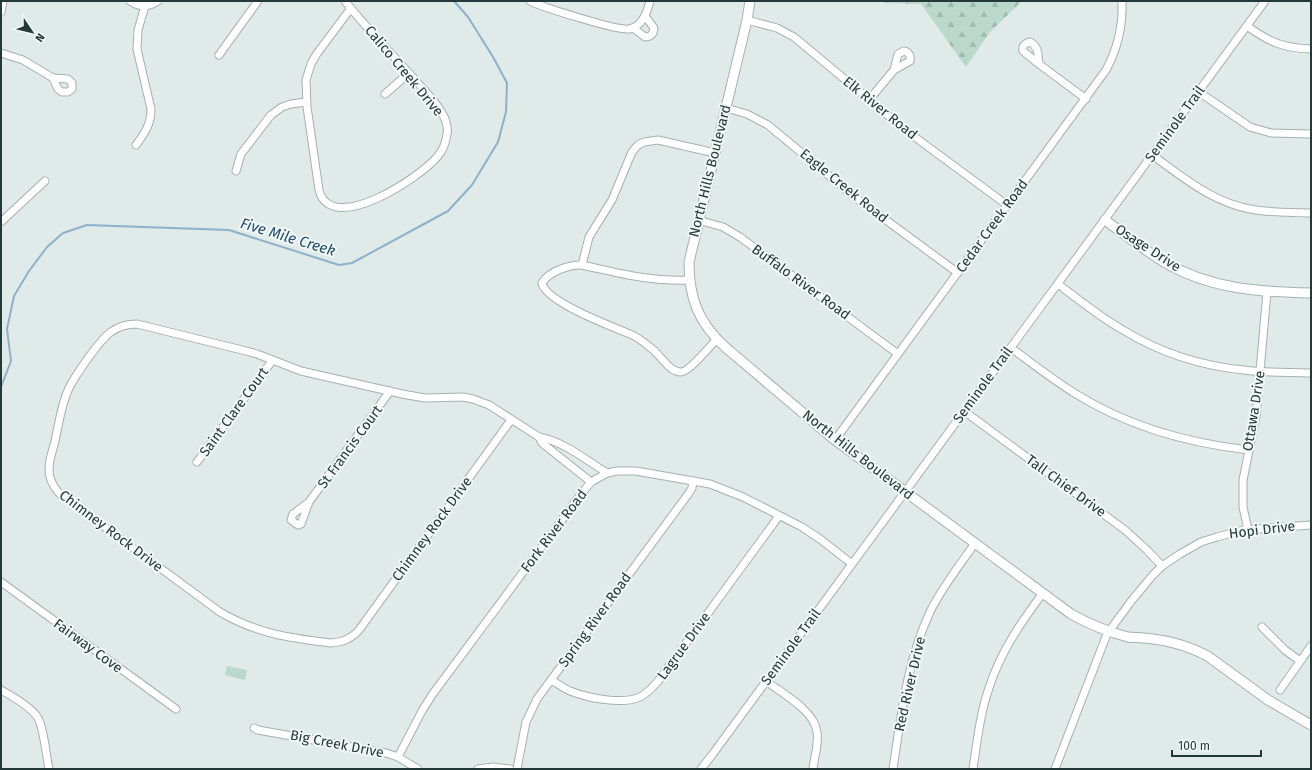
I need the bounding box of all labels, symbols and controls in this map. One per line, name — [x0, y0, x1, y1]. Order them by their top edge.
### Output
north arrow — [12, 12, 52, 52]
street label: Calico Creek Drive — [361, 22, 447, 120]
text: N — [32, 31, 47, 44]
street label: Elk River Road — [839, 73, 921, 143]
street label: Seminole Trail — [1142, 82, 1208, 166]
street label: North Hills Boulevard — [685, 103, 735, 239]
street label: Eagle Creek Road — [796, 145, 892, 227]
street label: Cedar Creek Road — [952, 176, 1032, 276]
water label: Five Mile Creek — [238, 214, 338, 260]
street label: Osage Drive — [1112, 221, 1184, 275]
street label: Buffalo River Road — [749, 241, 853, 323]
street label: Seminole Trail — [950, 343, 1016, 427]
street label: Saint Clare Court — [196, 363, 273, 460]
street label: Ottawa Drive — [1239, 370, 1269, 452]
street label: St Francis Court — [314, 401, 386, 492]
street label: North Hills Boulevard — [799, 406, 917, 504]
street label: Tall Chief Drive — [1023, 451, 1109, 521]
street label: Chimney Rock Drive — [388, 473, 476, 585]
street label: Fork River Road — [517, 486, 591, 576]
street label: Chimney Rock Drive — [56, 487, 166, 575]
street label: Hopi Drive — [1228, 518, 1296, 542]
street label: Spring River Road — [555, 569, 635, 671]
street label: Seminole Trail — [758, 605, 824, 689]
street label: Lagrue Drive — [654, 609, 714, 683]
street label: Fairway Cove — [50, 615, 126, 677]
street label: Red River Drive — [891, 635, 929, 733]
street label: Big Creek Drive — [289, 727, 385, 761]
scale bar — [1172, 732, 1261, 758]
text: 100 m — [1178, 739, 1210, 753]

